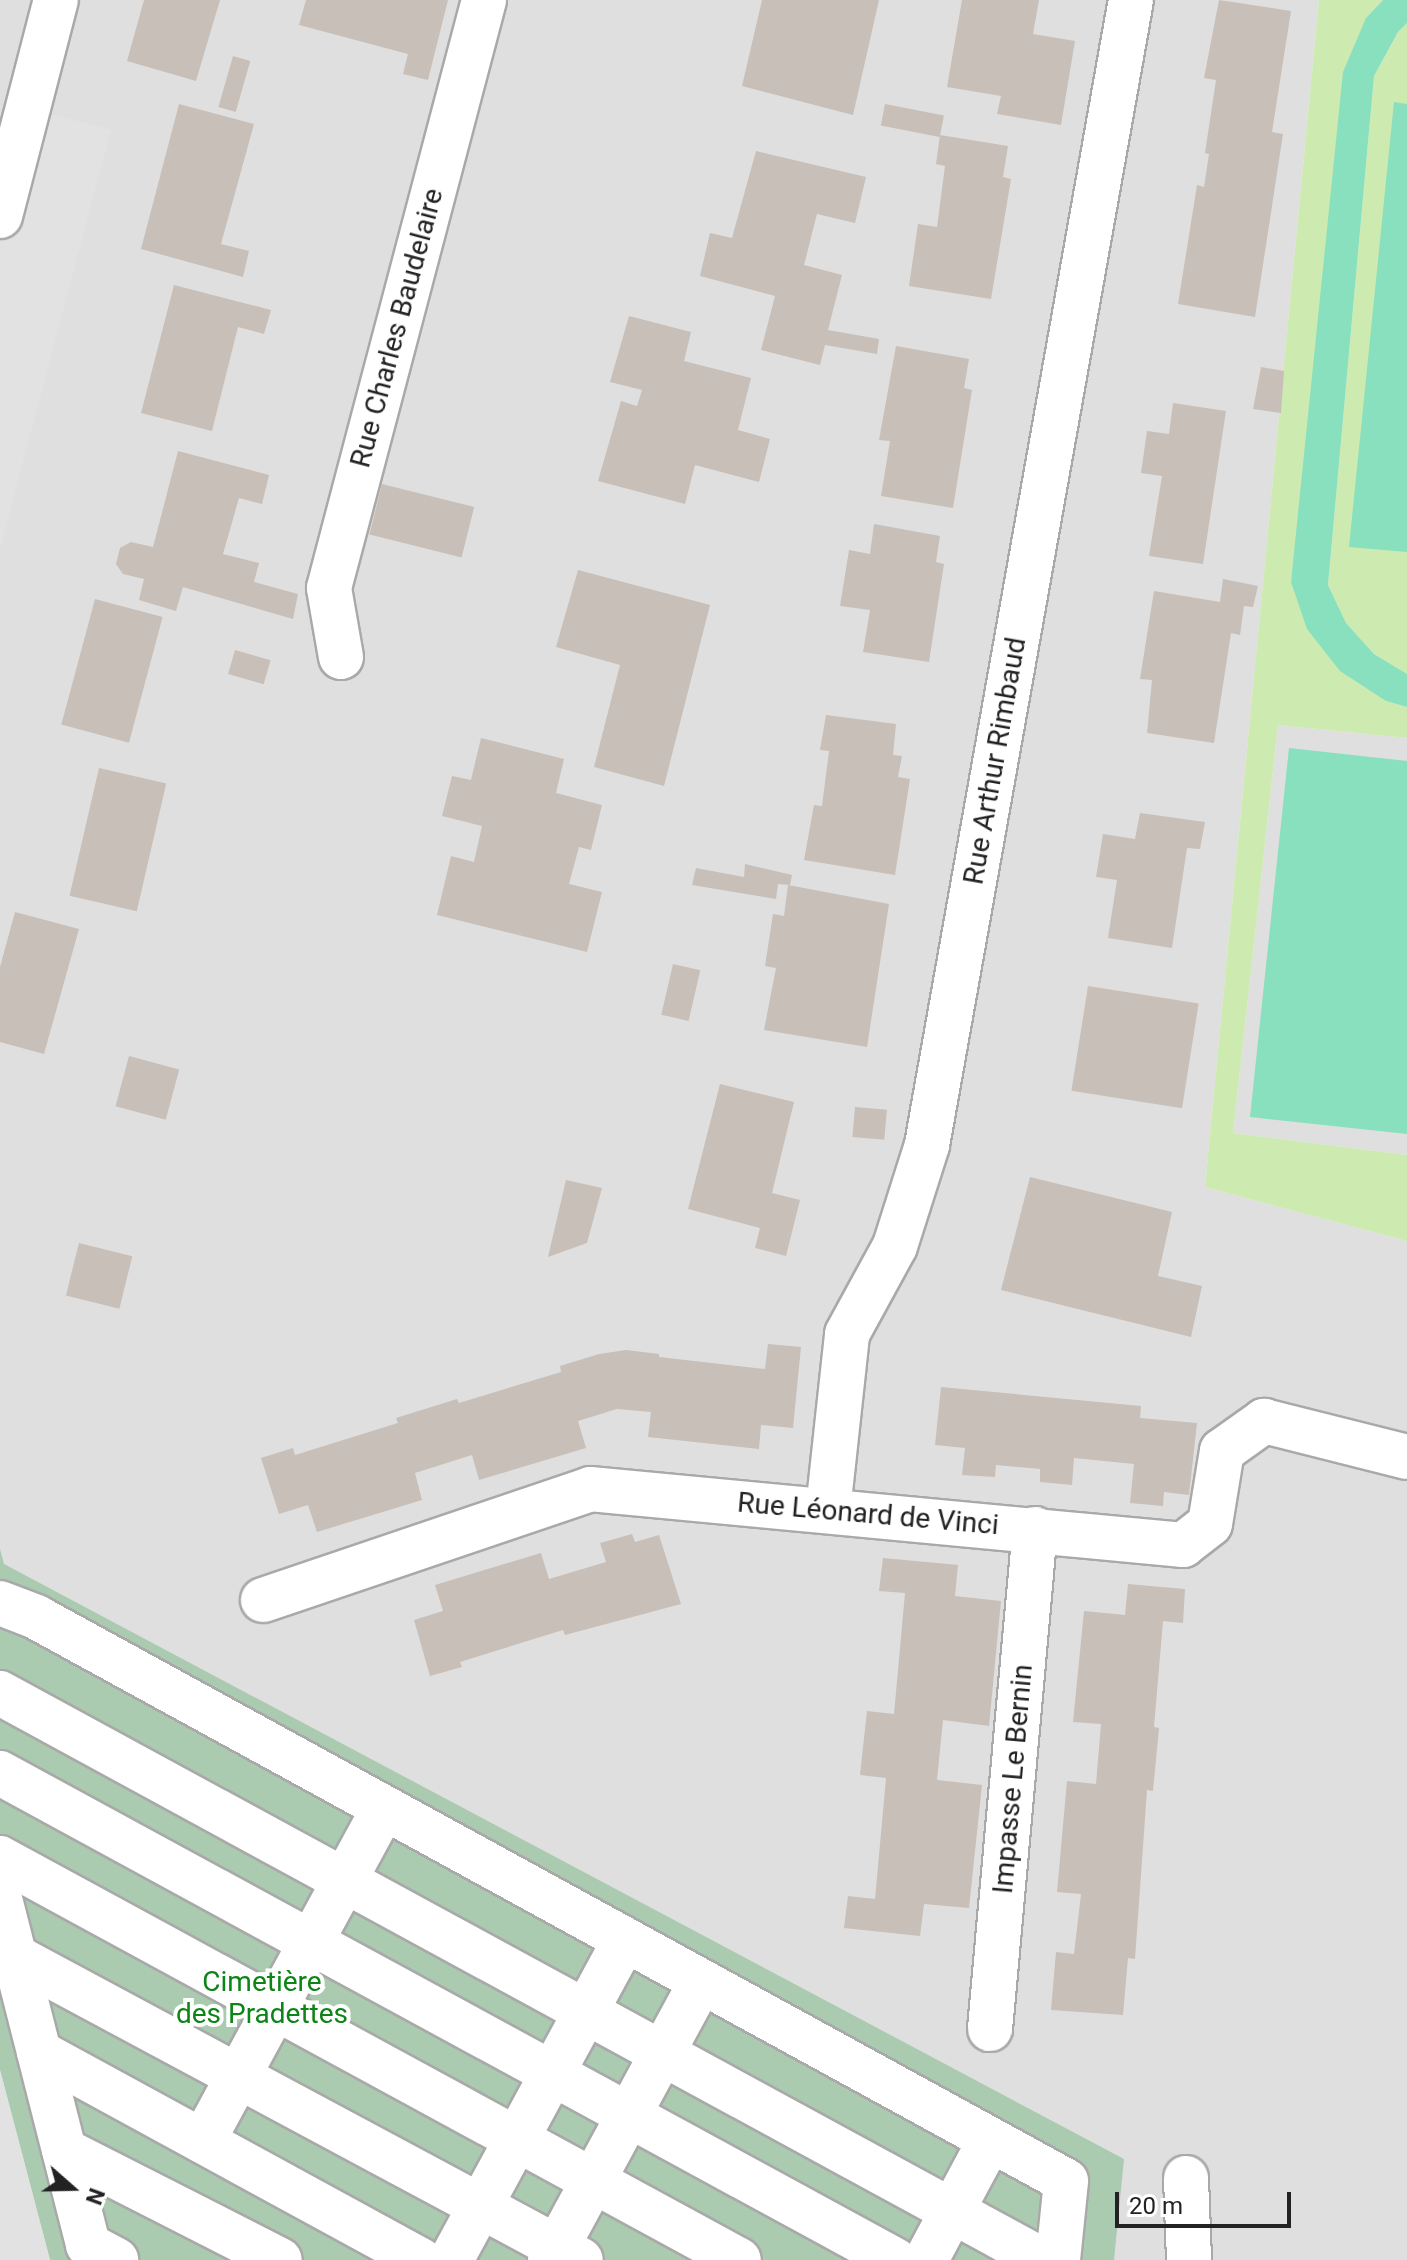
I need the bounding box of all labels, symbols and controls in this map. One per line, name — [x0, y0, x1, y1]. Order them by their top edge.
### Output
street label: Rue Charles Baudelaire — [344, 185, 450, 471]
street label: Rue Arthur Rimbaud — [957, 635, 1033, 887]
street label: Rue Léonard de Vinci — [736, 1486, 1000, 1542]
street label: Impasse Le Bernin — [986, 1663, 1040, 1895]
park label: Cimetière des Pradettes — [176, 1965, 348, 2031]
north arrow — [32, 2148, 112, 2228]
scale bar — [1119, 2176, 1295, 2226]
text: N — [81, 2185, 109, 2208]
text: 20 m — [1129, 2192, 1183, 2220]

